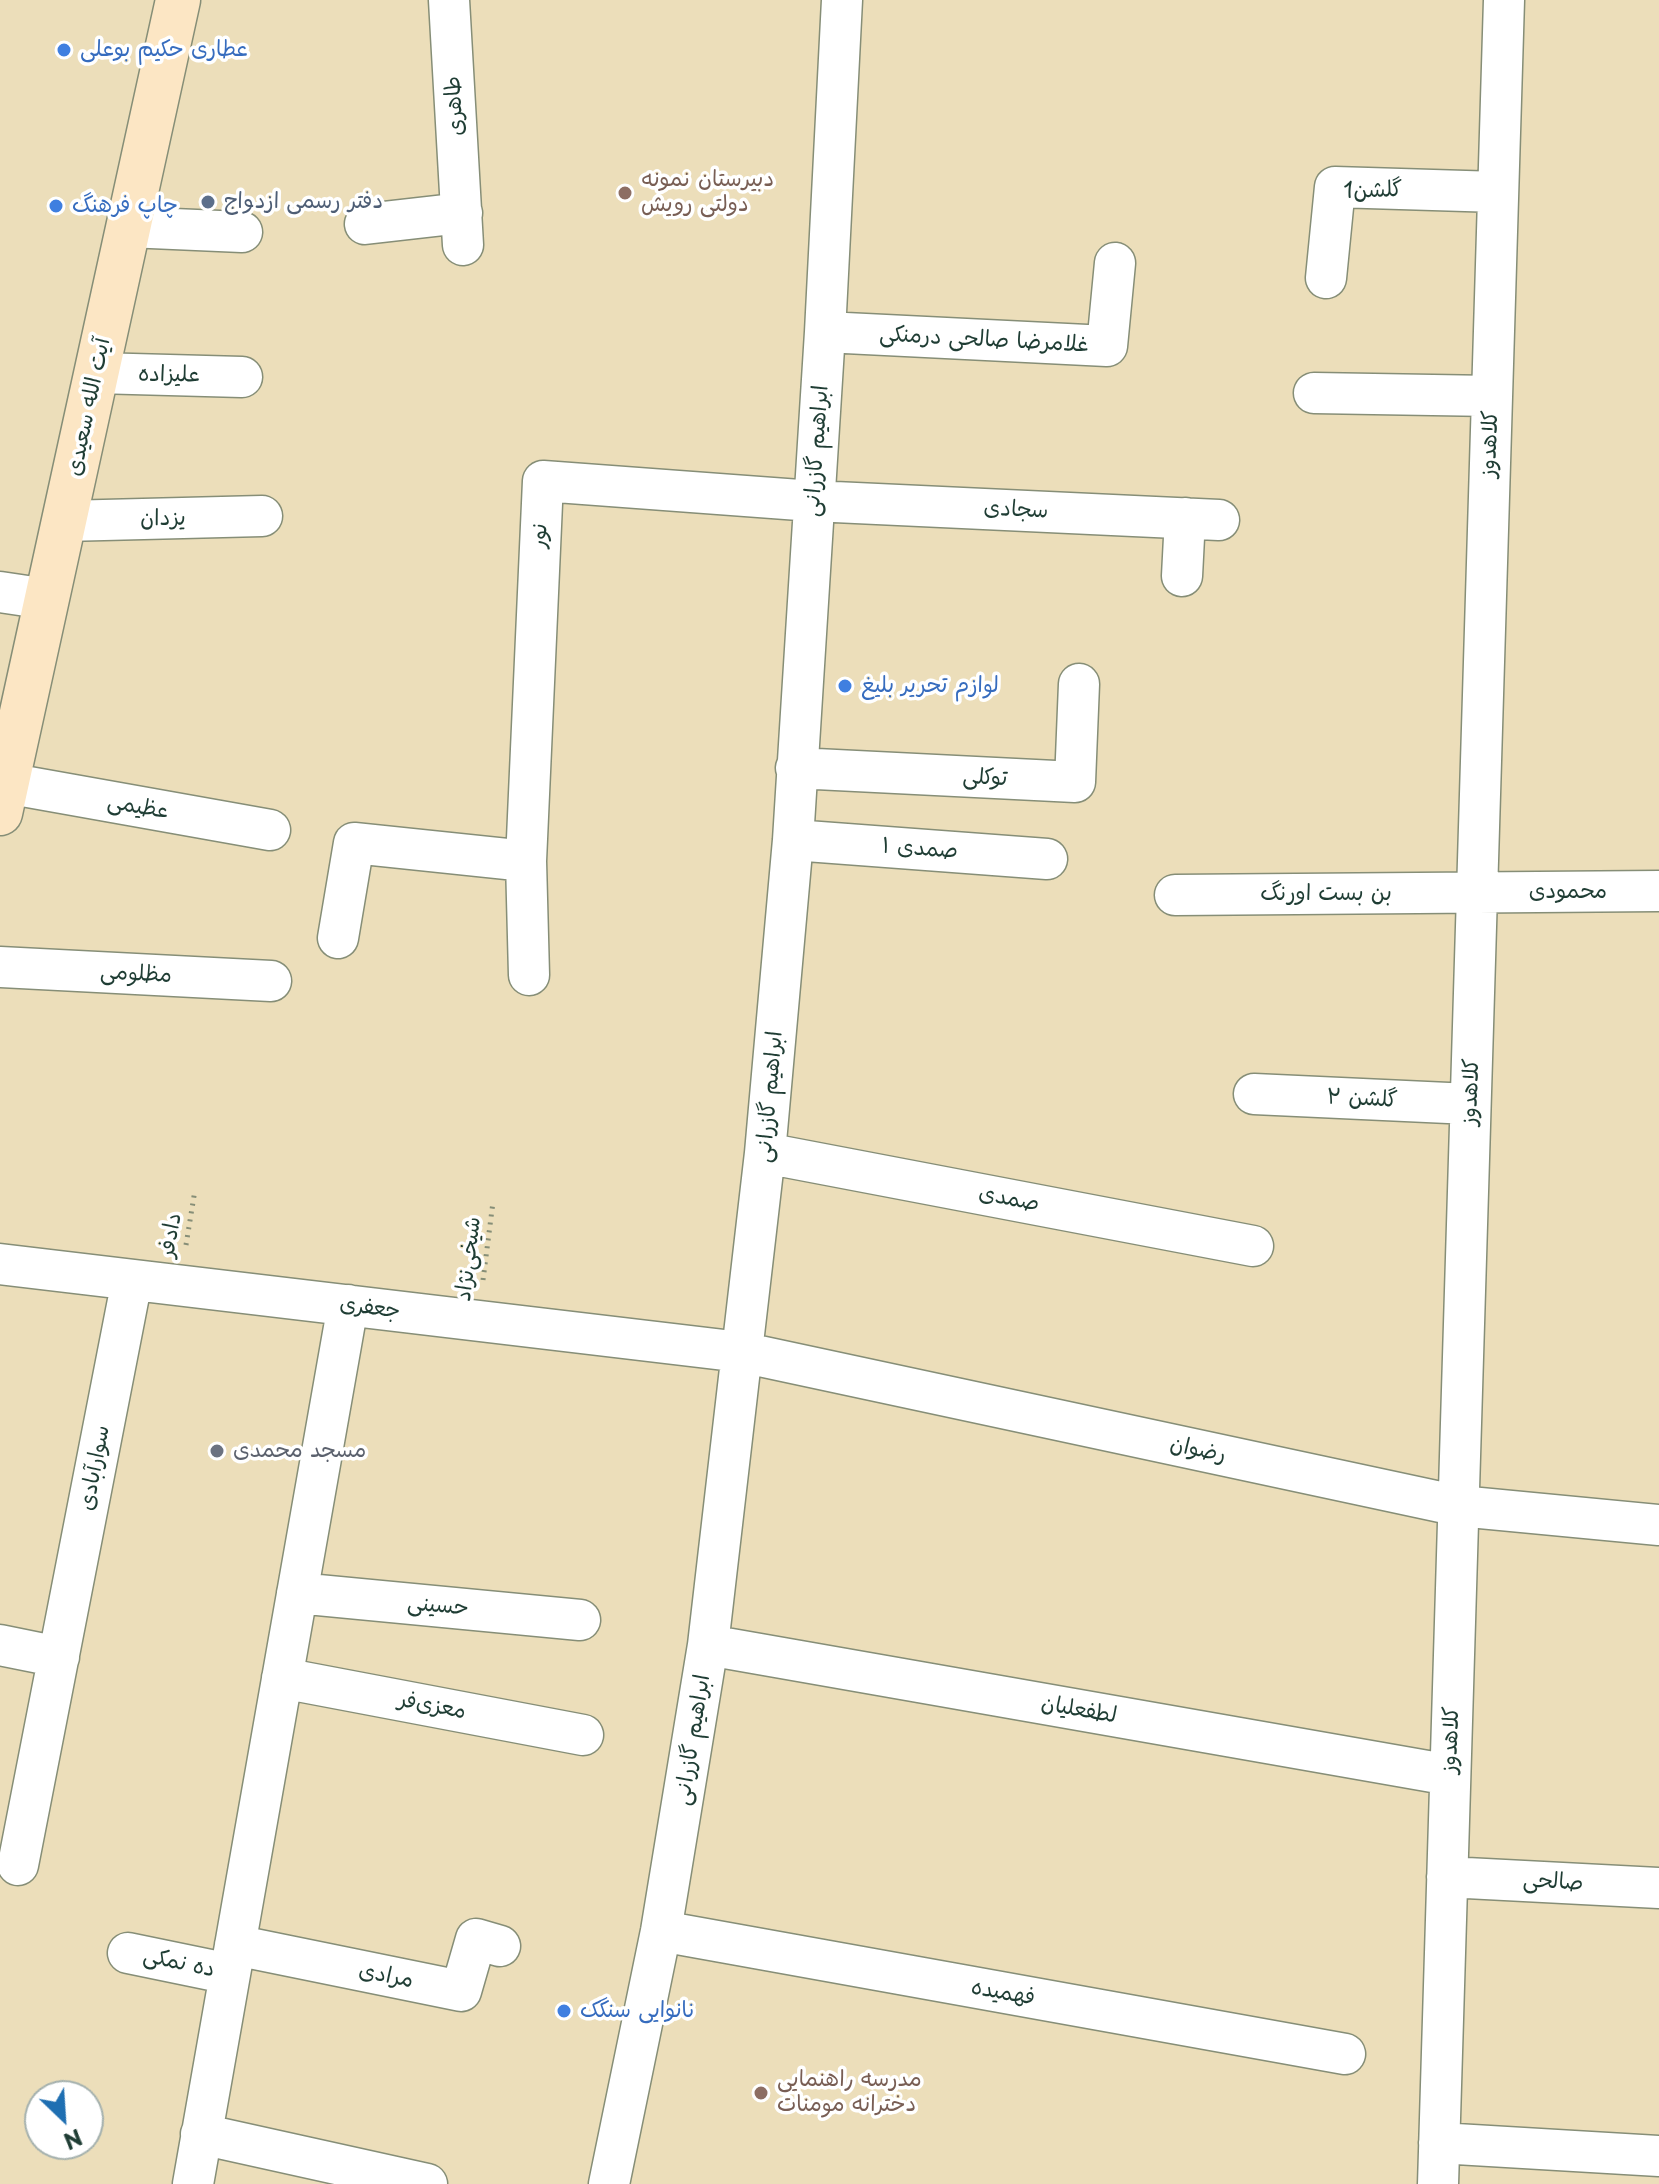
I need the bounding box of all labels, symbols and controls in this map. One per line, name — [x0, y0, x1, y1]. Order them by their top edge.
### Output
place label: عطاری حکیم بوعلی — [80, 37, 248, 63]
marker: عطاری حکیم بوعلی — [55, 41, 73, 59]
street label: طاهری — [440, 75, 470, 137]
place label: دبیرستان نمونه دولتی رویش — [641, 167, 774, 218]
street label: گلشن1 — [1343, 177, 1403, 205]
marker: دبیرستان نمونه دولتی رویش — [616, 184, 634, 202]
place label: دفتر رسمی ازدواج — [224, 189, 383, 215]
place label: چاپ فرهنگ — [72, 193, 178, 219]
marker: دفتر رسمی ازدواج — [199, 193, 217, 211]
marker: چاپ فرهنگ — [47, 197, 65, 215]
street label: غلامرضا صالحی درمنکی — [879, 321, 1089, 359]
street label: آیت الله سعیدی — [61, 335, 117, 479]
street label: علیزاده — [138, 361, 200, 389]
street label: ابراهیم گازرانی — [799, 384, 835, 518]
street label: کلاهدوز — [1476, 410, 1504, 478]
street label: سجادی — [983, 495, 1049, 525]
street label: یزدان — [140, 505, 186, 533]
street label: نور — [526, 523, 554, 549]
place label: لوازم تحریر بلیغ — [861, 673, 999, 699]
marker: لوازم تحریر بلیغ — [836, 677, 854, 695]
street label: توکلی — [962, 764, 1008, 792]
street label: عظیمی — [105, 789, 171, 825]
street label: صمدی ۱ — [881, 833, 959, 865]
street label: محمودی — [1529, 879, 1607, 905]
street label: بن بست اورنگ — [1260, 881, 1392, 907]
street label: مظلومی — [99, 959, 173, 989]
street label: ابراهیم گازرانی — [751, 1030, 789, 1164]
street label: کلاهدوز — [1457, 1058, 1485, 1126]
street label: گلشن ۲ — [1326, 1084, 1398, 1114]
street label: صمدی — [976, 1180, 1042, 1218]
street label: دادفر — [154, 1211, 188, 1259]
street label: شیخی‌نژاد — [451, 1215, 487, 1303]
street label: جعفری — [338, 1291, 402, 1325]
street label: سوارآبادی — [74, 1423, 116, 1513]
street label: رضوان — [1168, 1431, 1228, 1469]
place label: مسجد محمدی — [233, 1438, 366, 1464]
marker: مسجد محمدی — [208, 1442, 226, 1460]
street label: حسینی — [406, 1590, 470, 1622]
street label: ابراهیم گازرانی — [670, 1673, 716, 1807]
street label: معزی‌فر — [396, 1687, 468, 1725]
street label: لطفعلیان — [1039, 1690, 1119, 1730]
street label: کلاهدوز — [1437, 1706, 1465, 1774]
street label: صالحی — [1522, 1867, 1584, 1897]
street label: ده نمکی — [141, 1943, 217, 1983]
street label: مرادی — [356, 1958, 416, 1994]
street label: فهمیده — [969, 1974, 1037, 2012]
place label: نانوایی سنگک — [580, 1998, 695, 2024]
marker: نانوایی سنگک — [555, 2002, 573, 2020]
place label: مدرسه راهنمایی دخترانه مومنات — [777, 2067, 922, 2118]
north arrow — [24, 2080, 104, 2160]
marker: مدرسه راهنمایی دخترانه مومنات — [752, 2084, 770, 2102]
text: N — [59, 2122, 88, 2159]

